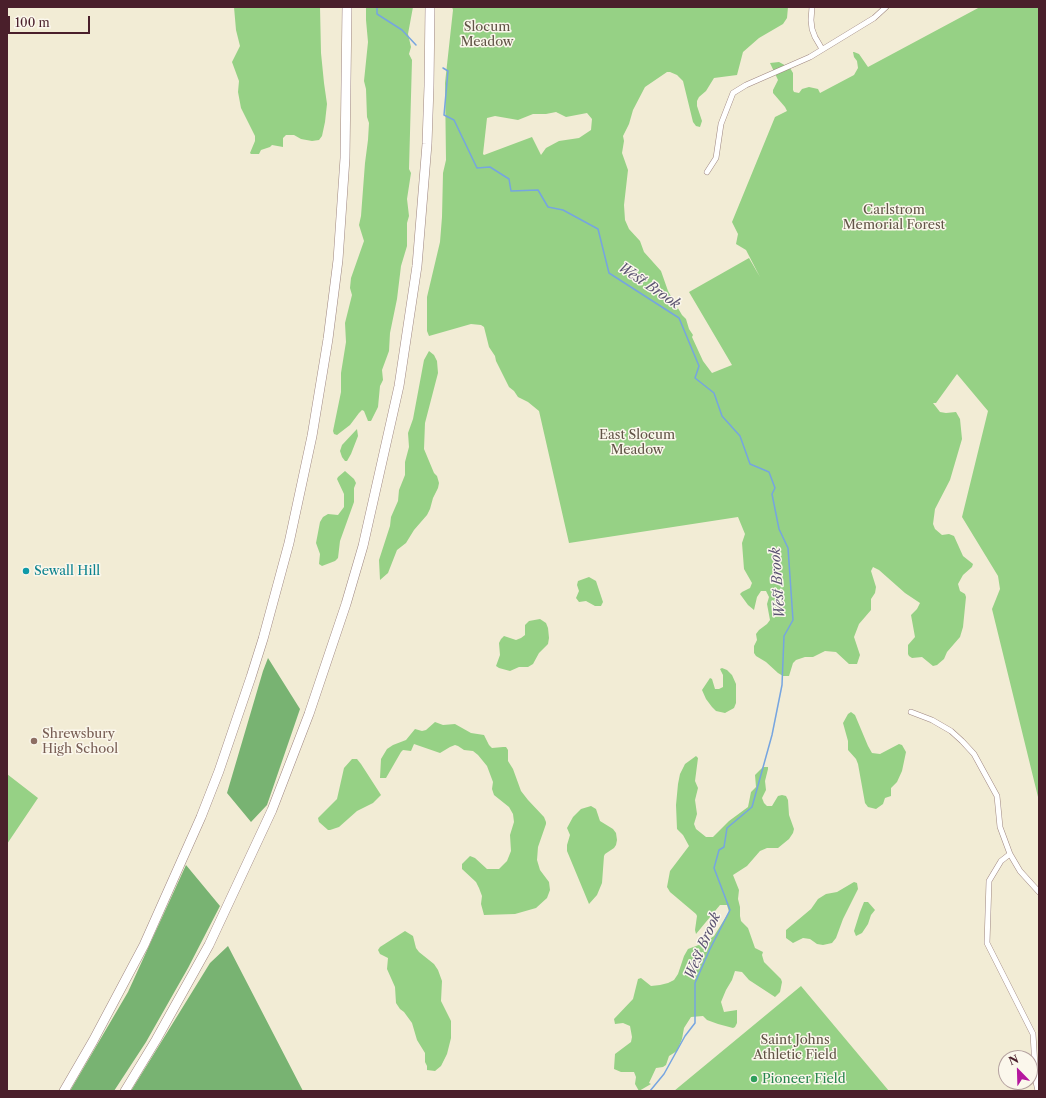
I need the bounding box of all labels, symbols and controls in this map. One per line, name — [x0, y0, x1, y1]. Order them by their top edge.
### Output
scale bar — [10, 8, 92, 34]
text: 100 m — [15, 15, 50, 30]
park label: Slocum Meadow — [460, 19, 514, 50]
park label: Carlstrom Memorial Forest — [843, 202, 945, 233]
water label: West Brook — [615, 259, 683, 313]
park label: East Slocum Meadow — [599, 427, 675, 458]
water label: West Brook — [767, 547, 789, 619]
place label: Sewall Hill — [34, 563, 100, 579]
marker: Sewall Hill — [21, 566, 31, 576]
place label: Shrewsbury High School — [42, 726, 118, 757]
marker: Shrewsbury High School — [29, 736, 39, 746]
water label: West Brook — [681, 910, 725, 982]
park label: Saint Johns Athletic Field — [753, 1032, 837, 1063]
north arrow — [998, 1050, 1038, 1090]
text: N — [1007, 1052, 1021, 1068]
place label: Pioneer Field — [762, 1071, 846, 1087]
marker: Pioneer Field — [749, 1074, 759, 1084]

